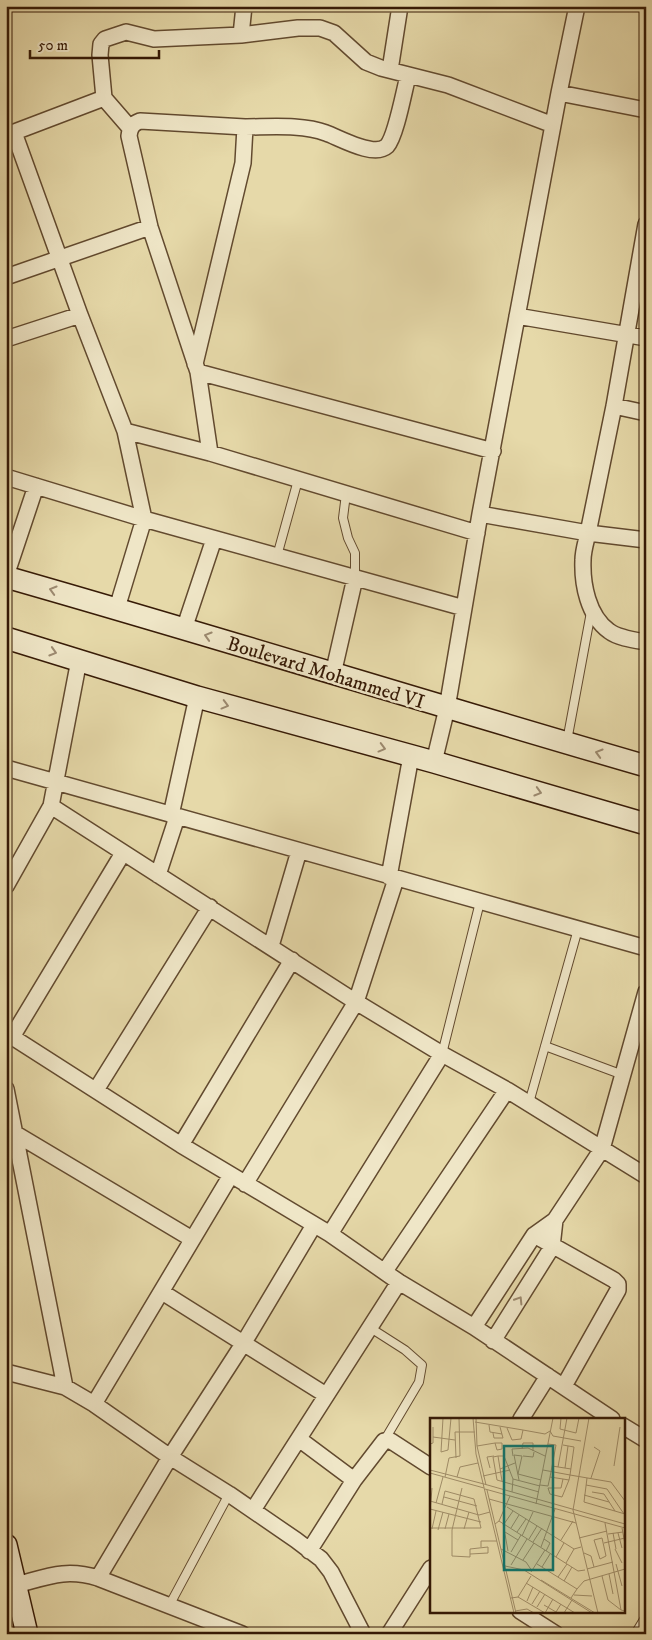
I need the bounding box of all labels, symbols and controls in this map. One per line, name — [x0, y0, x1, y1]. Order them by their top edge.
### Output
scale bar — [30, 28, 159, 60]
text: 50 m — [38, 36, 68, 55]
one-way arrow — [48, 585, 57, 596]
street label: Boulevard Mohammed VI — [224, 631, 427, 715]
one-way arrow — [205, 632, 213, 642]
one-way arrow — [48, 647, 57, 657]
one-way arrow — [221, 699, 229, 710]
one-way arrow — [377, 742, 385, 752]
one-way arrow — [595, 748, 604, 758]
one-way arrow — [533, 787, 542, 797]
one-way arrow — [513, 1296, 522, 1305]
inset map — [430, 1418, 624, 1612]

